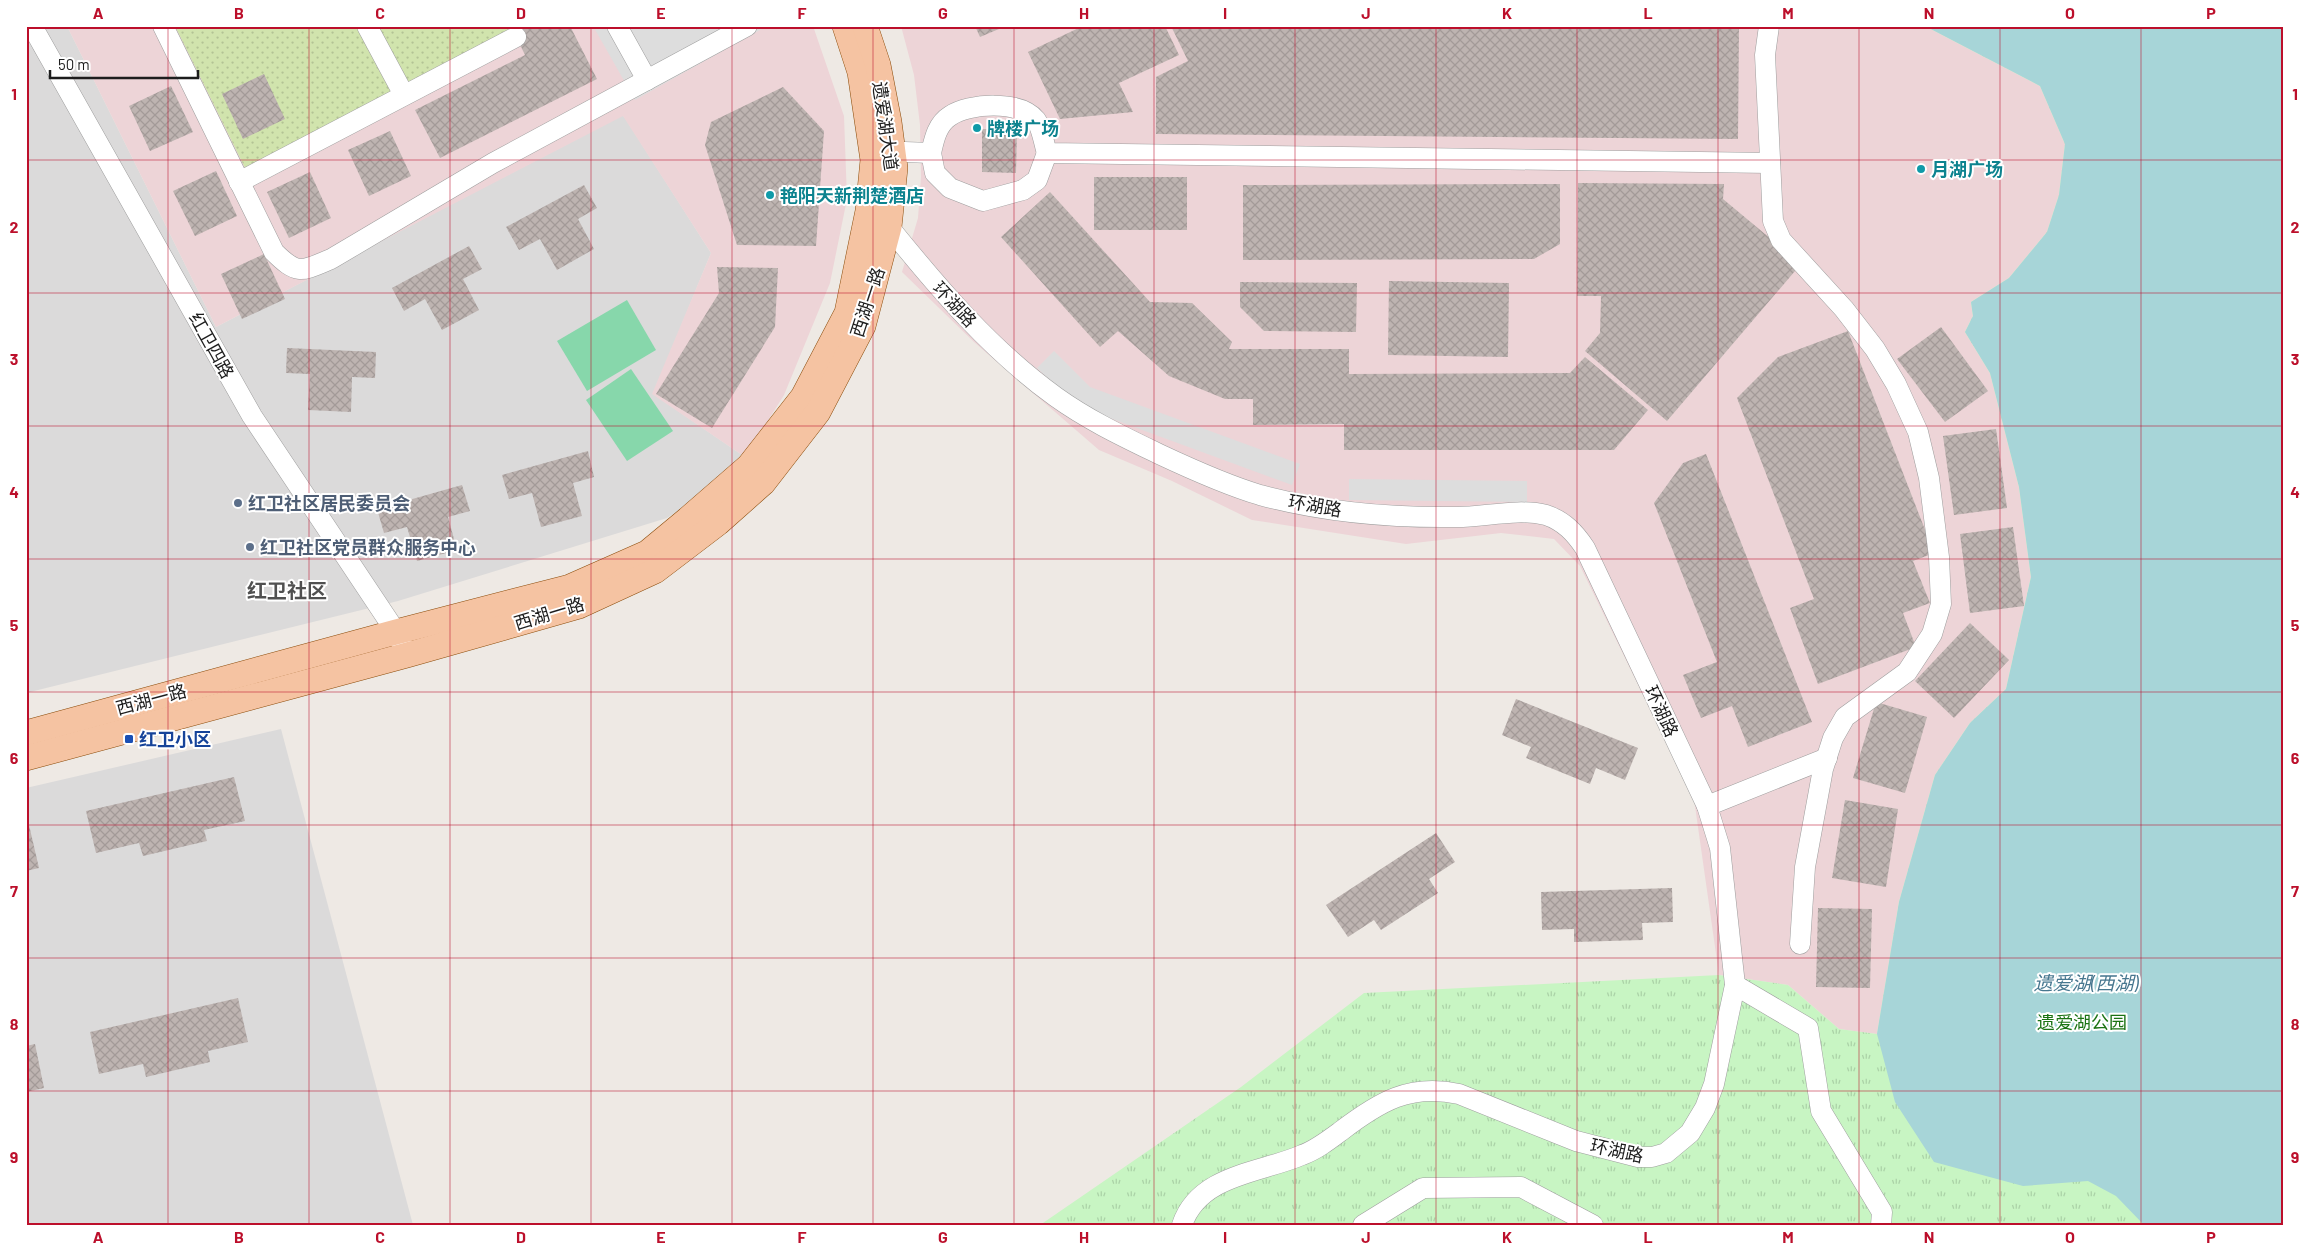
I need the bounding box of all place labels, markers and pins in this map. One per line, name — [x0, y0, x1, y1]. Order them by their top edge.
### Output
place label: 牌楼广场 — [987, 117, 1059, 139]
marker: 牌楼广场 — [971, 122, 983, 134]
place label: 月湖广场 — [1931, 158, 2003, 180]
marker: 月湖广场 — [1915, 163, 1927, 175]
place label: 艳阳天新荆楚酒店 — [780, 184, 924, 206]
marker: 艳阳天新荆楚酒店 — [764, 189, 776, 201]
place label: 红卫社区居民委员会 — [248, 492, 410, 514]
marker: 红卫社区居民委员会 — [232, 497, 244, 509]
place label: 红卫社区党员群众服务中心 — [260, 536, 476, 558]
marker: 红卫社区党员群众服务中心 — [244, 541, 256, 553]
place label: 红卫小区 — [139, 728, 211, 750]
marker: 红卫小区 — [123, 733, 135, 745]

